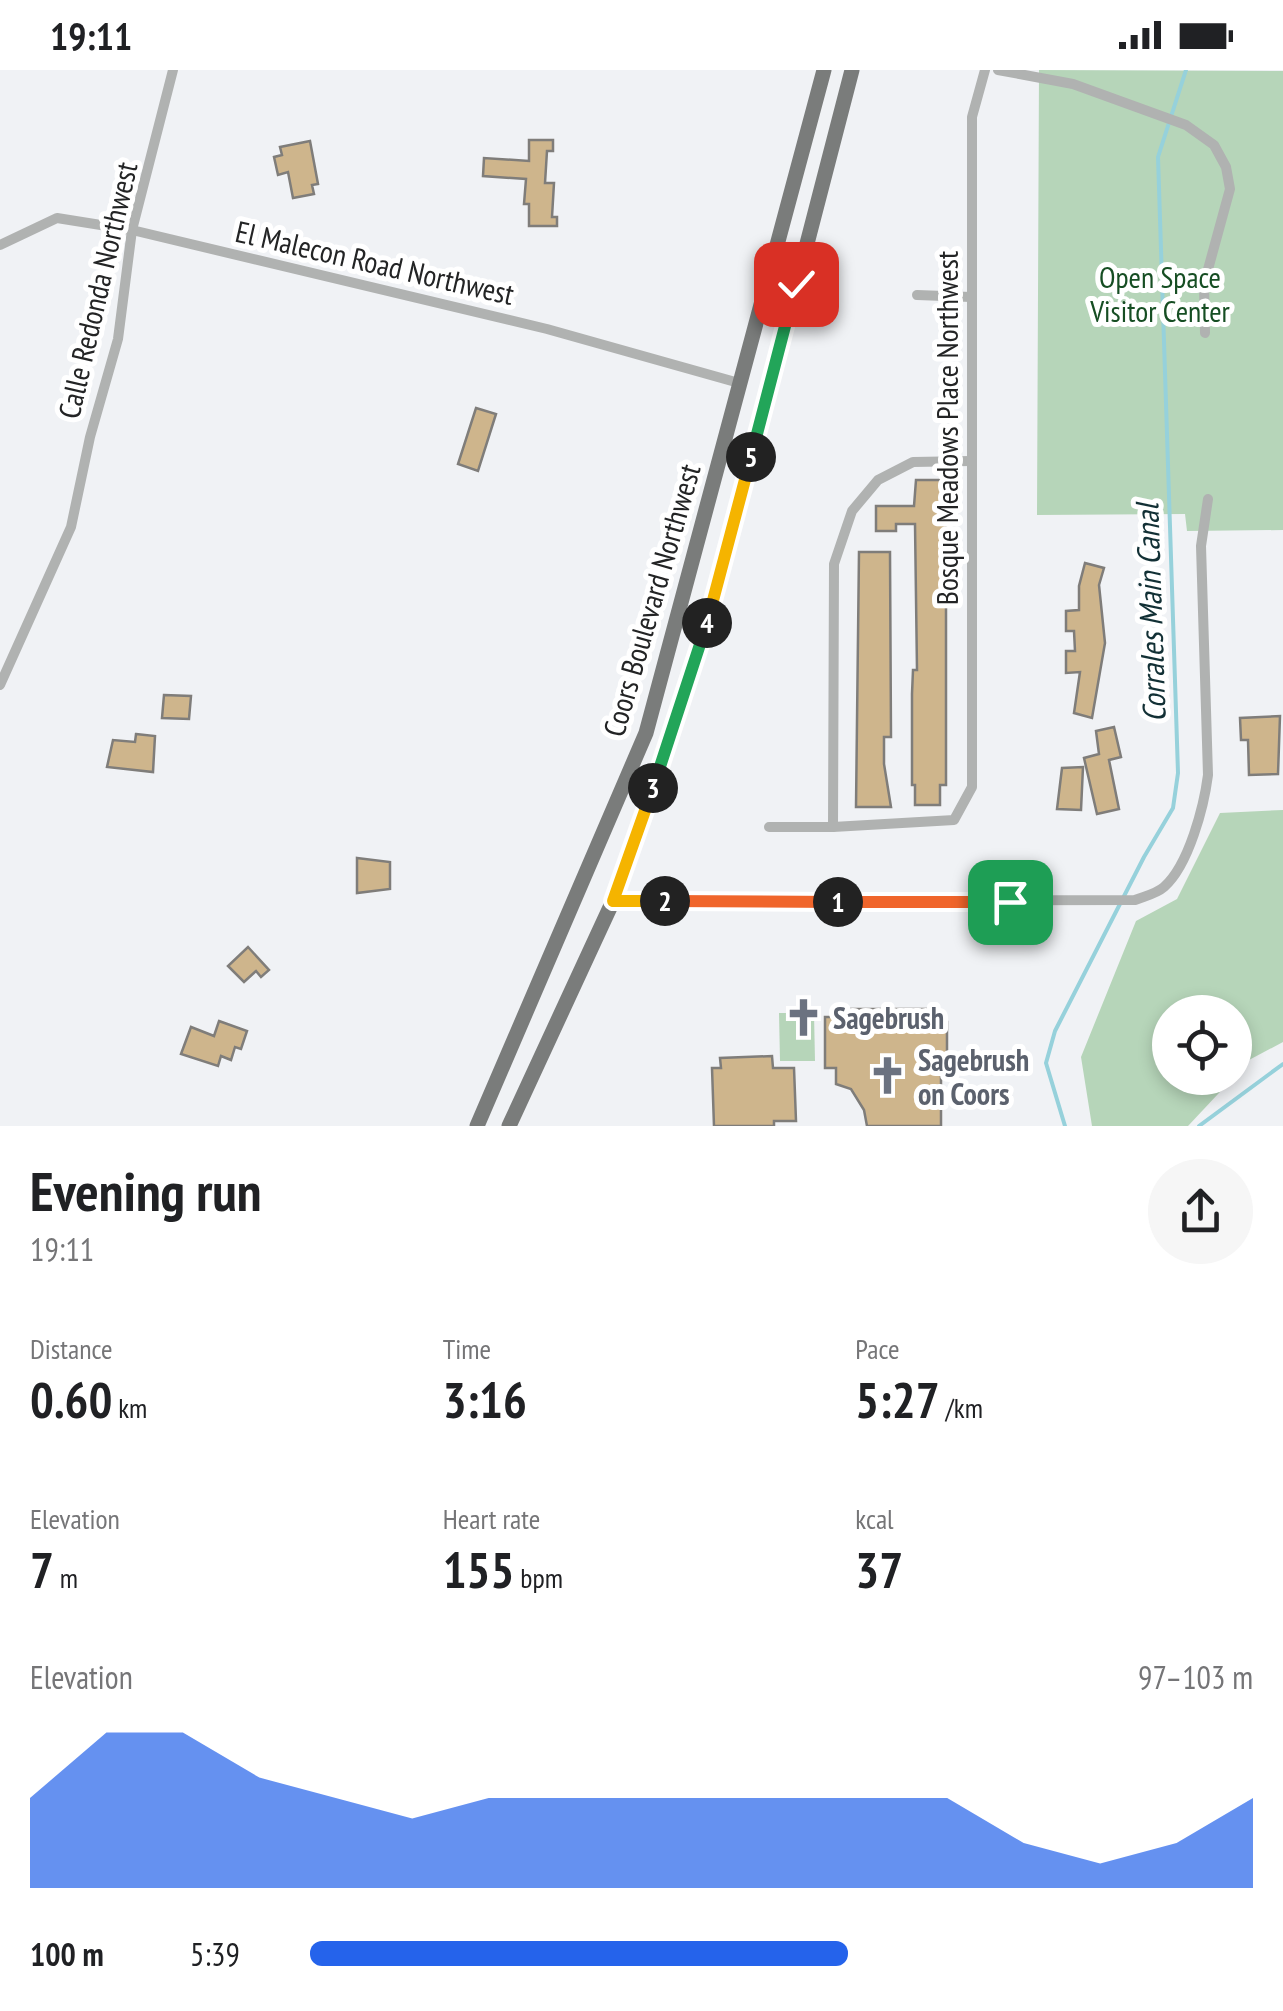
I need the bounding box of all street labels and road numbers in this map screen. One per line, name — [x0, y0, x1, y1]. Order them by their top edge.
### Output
street label: Calle Redonda Northwest — [49, 157, 146, 422]
street label: El Malecon Road Northwest — [232, 211, 519, 313]
street label: Bosque Meadows Place Northwest — [927, 250, 966, 605]
street label: Coors Boulevard Northwest — [593, 459, 709, 741]

